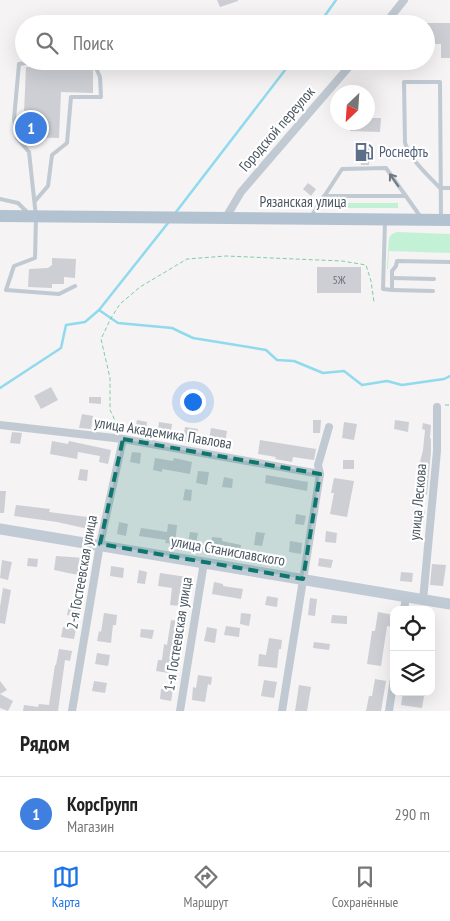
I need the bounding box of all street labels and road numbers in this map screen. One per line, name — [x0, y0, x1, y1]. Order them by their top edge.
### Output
street label: Городской переулок — [235, 82, 319, 175]
street label: Рязанская улица — [259, 192, 347, 211]
street label: улица Академика Павлова — [93, 412, 233, 453]
street label: улица Лескова — [405, 463, 430, 541]
street label: 2-я Гостеевская улица — [62, 513, 101, 630]
street label: улица Станиславского — [170, 531, 287, 570]
street label: 1-я Гостеевская улица — [159, 575, 196, 692]

